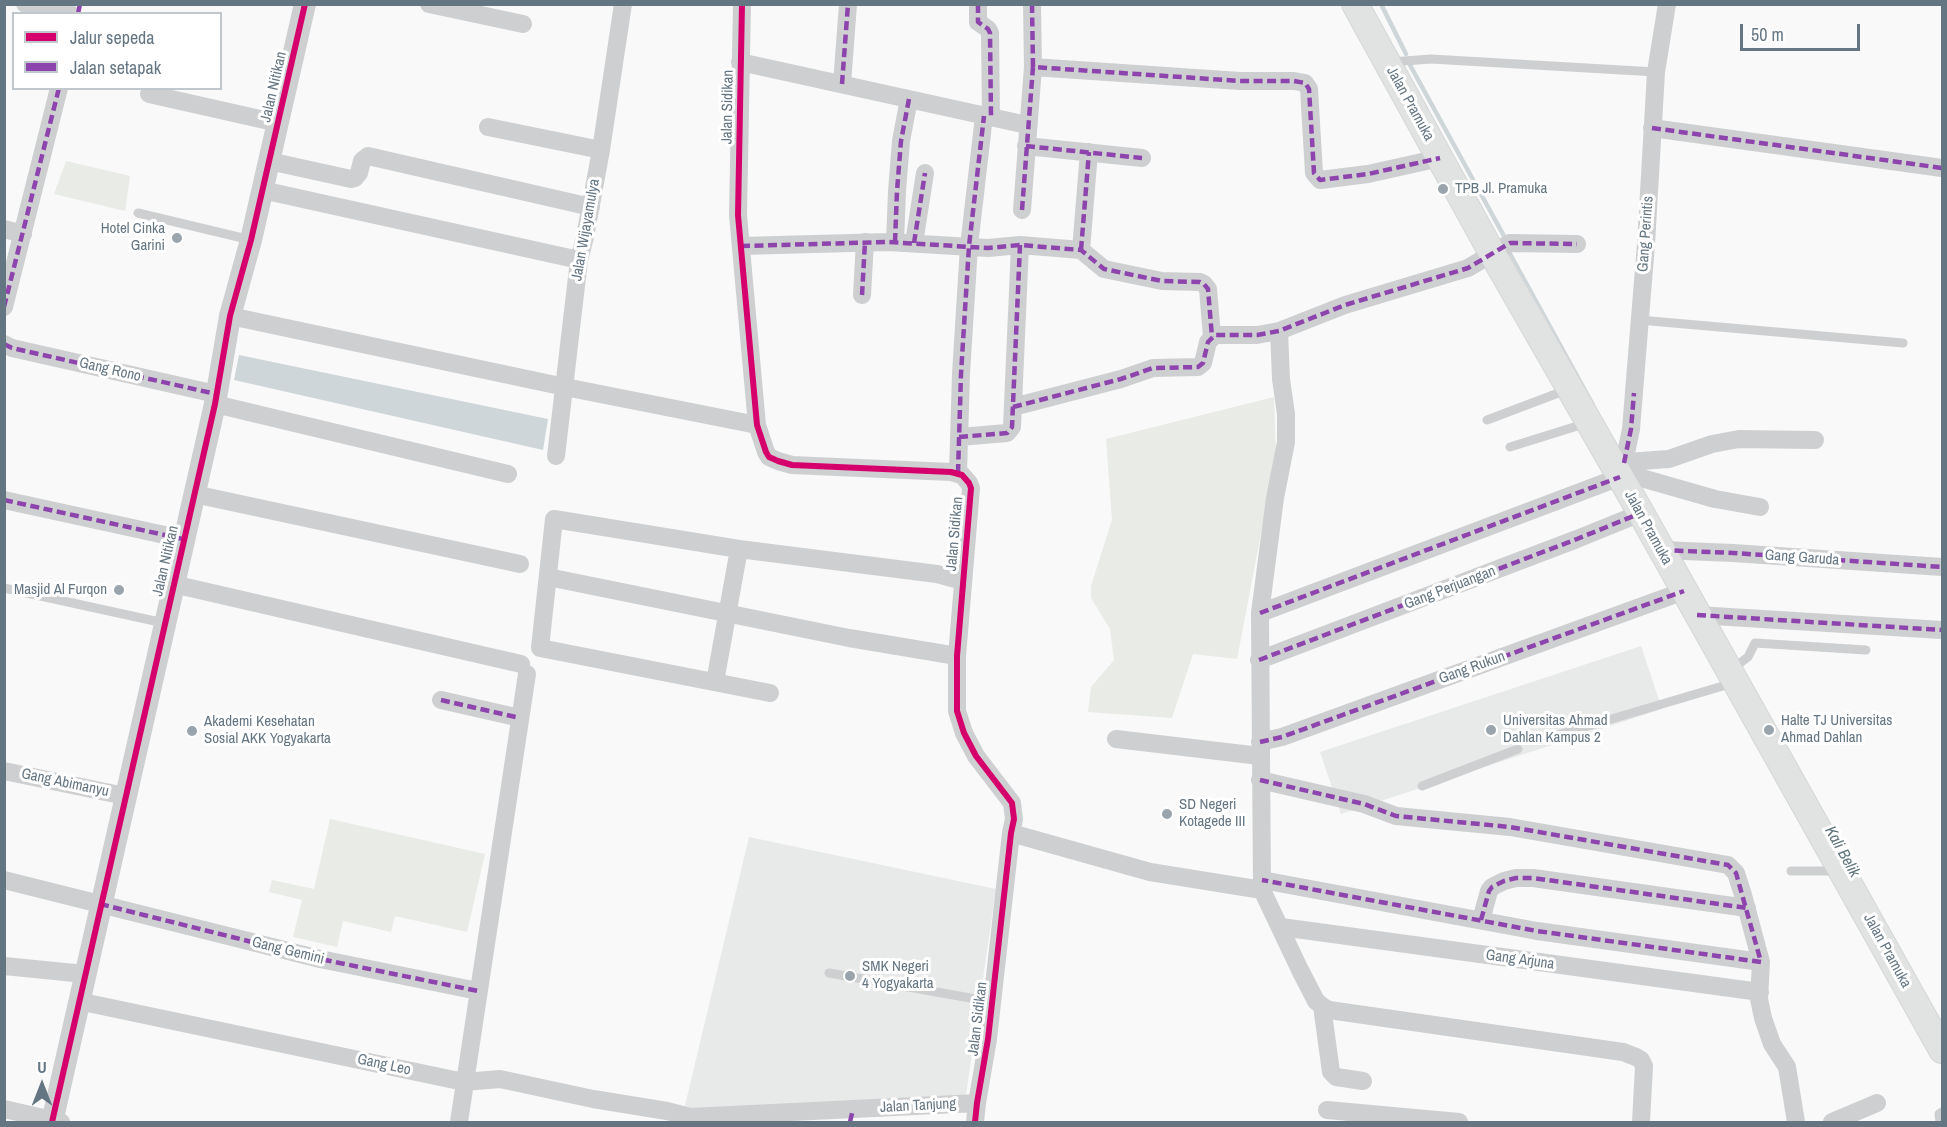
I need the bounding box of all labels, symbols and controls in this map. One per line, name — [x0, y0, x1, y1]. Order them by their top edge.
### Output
legend — [12, 12, 222, 90]
scale bar — [1743, 12, 1863, 50]
text: 50 m — [1751, 22, 1784, 47]
text: Jalur sepeda — [70, 25, 155, 50]
street label: Jalan Nitikan — [257, 50, 291, 124]
text: Jalan setapak — [70, 55, 161, 80]
street label: Jalan Pramuka — [1382, 64, 1438, 144]
street label: Jalan Sidikan — [718, 70, 738, 144]
street label: Jalan Wijayamulya — [568, 178, 604, 282]
place label: TPB Jl. Pramuka — [1455, 180, 1547, 198]
marker: TPB Jl. Pramuka — [1436, 182, 1450, 196]
street label: Gang Perintis — [1634, 196, 1658, 272]
place label: Hotel Cinka Garini — [101, 220, 165, 255]
marker: Hotel Cinka Garini — [170, 231, 184, 245]
street label: Gang Rono — [77, 354, 143, 386]
street label: Jalan Pramuka — [1620, 488, 1676, 568]
street label: Jalan Sidikan — [943, 496, 967, 572]
street label: Jalan Nitikan — [149, 524, 183, 598]
street label: Gang Garuda — [1764, 546, 1840, 570]
street label: Gang Perjuangan — [1402, 562, 1498, 614]
place label: Masjid Al Furqon — [14, 581, 107, 599]
marker: Masjid Al Furqon — [112, 583, 126, 597]
street label: Gang Rukun — [1436, 648, 1508, 688]
place label: Universitas Ahmad Dahlan Kampus 2 — [1503, 712, 1608, 747]
place label: Halte TJ Universitas Ahmad Dahlan — [1781, 712, 1892, 747]
place label: Akademi Kesehatan Sosial AKK Yogyakarta — [204, 713, 331, 748]
marker: Universitas Ahmad Dahlan Kampus 2 — [1484, 723, 1498, 737]
marker: Halte TJ Universitas Ahmad Dahlan — [1762, 723, 1776, 737]
marker: Akademi Kesehatan Sosial AKK Yogyakarta — [185, 724, 199, 738]
street label: Gang Abimanyu — [20, 765, 110, 801]
place label: SD Negeri Kotagede III — [1179, 796, 1245, 831]
marker: SD Negeri Kotagede III — [1160, 807, 1174, 821]
water label: Kali Belik — [1820, 823, 1864, 881]
street label: Jalan Pramuka — [1859, 911, 1915, 991]
street label: Gang Gemini — [250, 933, 326, 969]
street label: Gang Arjuna — [1485, 946, 1555, 974]
place label: SMK Negeri 4 Yogyakarta — [862, 958, 934, 993]
marker: SMK Negeri 4 Yogyakarta — [843, 969, 857, 983]
street label: Jalan Sidikan — [965, 981, 991, 1057]
street label: Gang Leo — [356, 1051, 412, 1079]
north arrow — [12, 1055, 72, 1115]
text: U — [37, 1056, 47, 1078]
street label: Jalan Tanjung — [880, 1095, 956, 1117]

